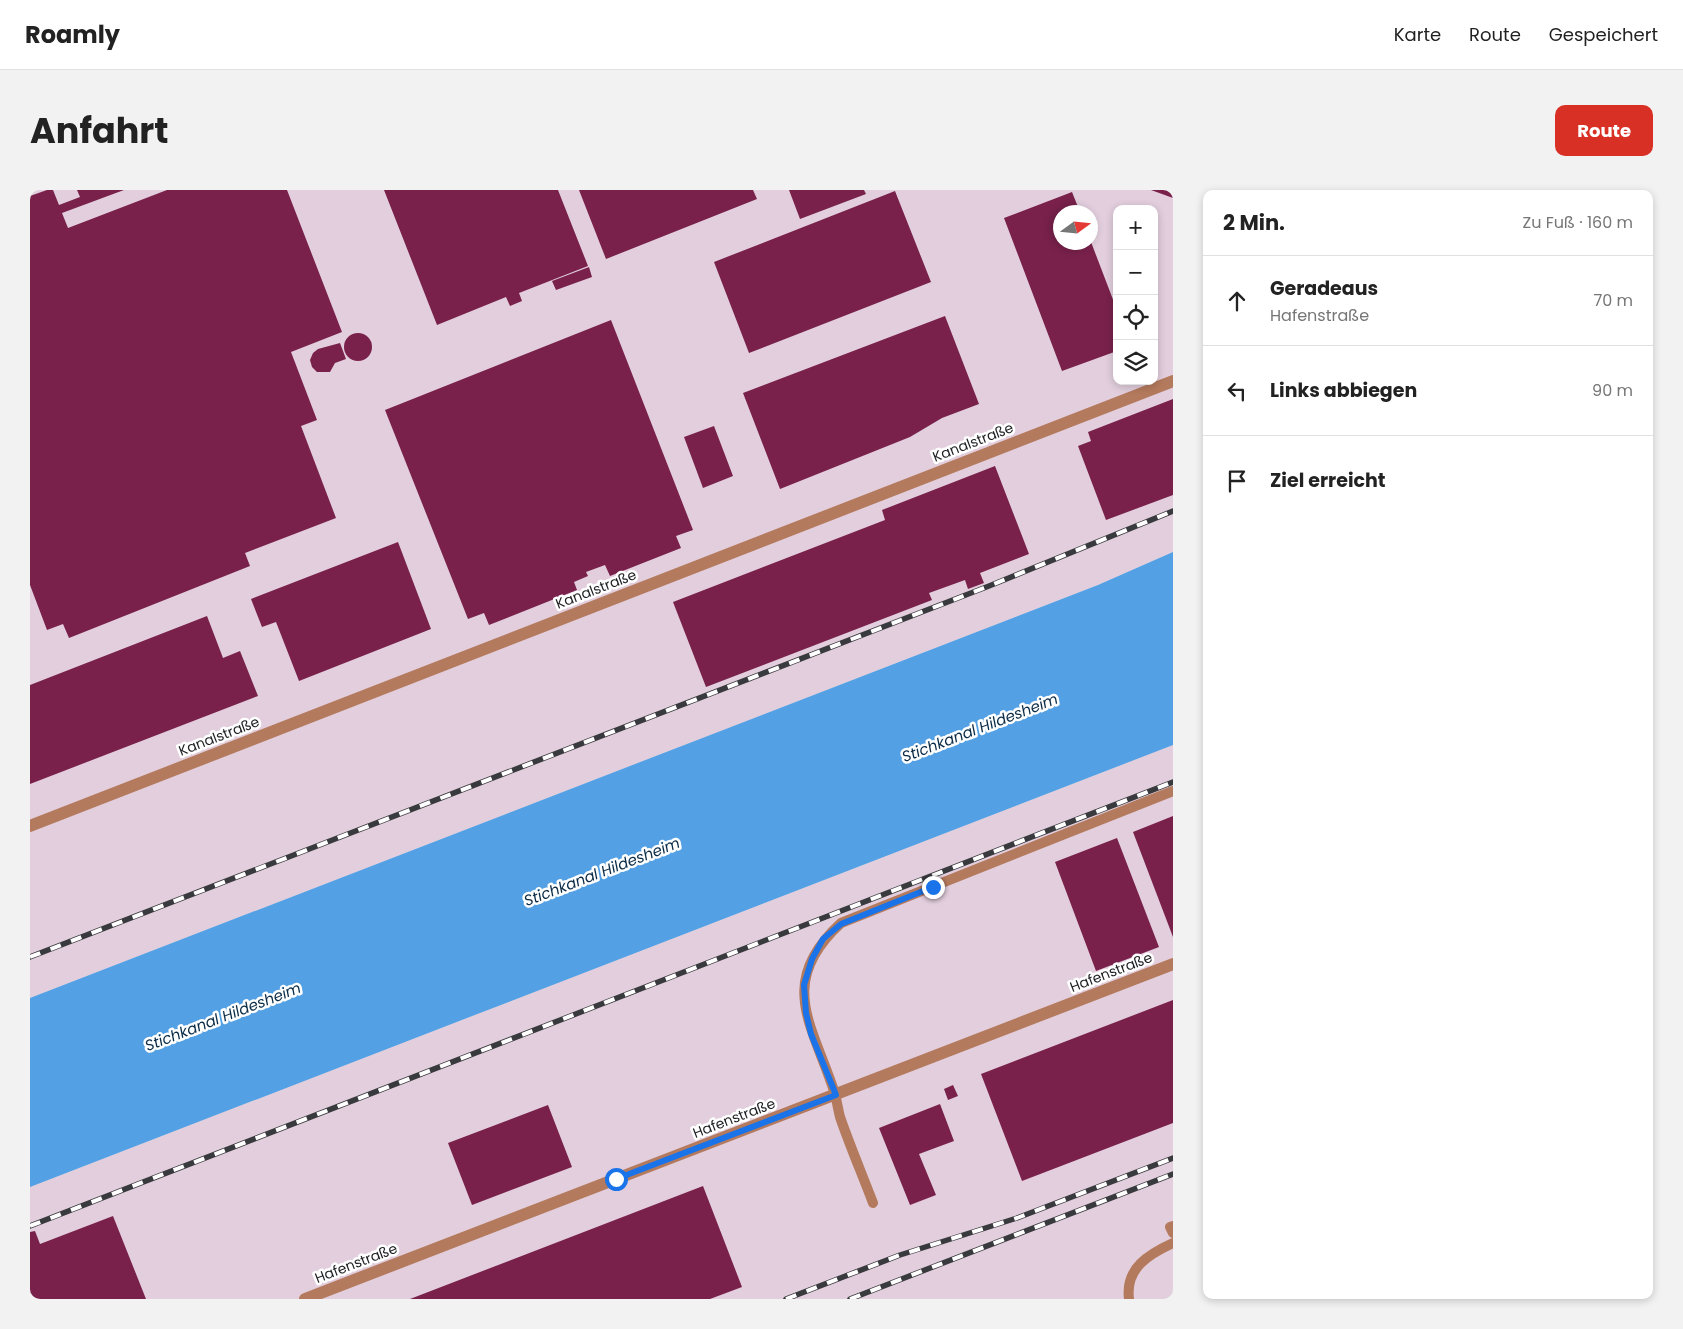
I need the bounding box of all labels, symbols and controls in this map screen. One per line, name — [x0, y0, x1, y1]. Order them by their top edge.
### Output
text: Roamly — [25, 18, 120, 51]
text: Karte — [1394, 22, 1441, 47]
text: Route — [1469, 22, 1521, 47]
text: Gespeichert — [1549, 22, 1658, 47]
button: Route — [1555, 105, 1653, 156]
text: Anfahrt — [30, 106, 169, 155]
north arrow — [1053, 205, 1098, 250]
map controls — [1113, 205, 1158, 385]
button: + — [1113, 205, 1158, 250]
text: 2 Min. — [1223, 208, 1285, 237]
text: Zu Fuß · 160 m — [1523, 211, 1633, 234]
button: − — [1113, 250, 1158, 295]
text: Geradeaus — [1270, 275, 1378, 302]
icon: ahead — [1223, 287, 1251, 315]
text: 70 m — [1593, 289, 1633, 312]
button: locate — [1113, 295, 1158, 340]
text: Hafenstraße — [1270, 304, 1369, 327]
button: layers — [1113, 340, 1158, 385]
icon: left — [1223, 377, 1251, 405]
text: Links abbiegen — [1270, 377, 1417, 404]
text: 90 m — [1592, 379, 1633, 402]
street label: Kanalstraße — [930, 417, 1017, 467]
icon: arrive — [1223, 467, 1251, 495]
text: Ziel erreicht — [1270, 467, 1386, 494]
street label: Kanalstraße — [553, 564, 640, 614]
water label: Stichkanal Hildesheim — [899, 688, 1061, 767]
street label: Kanalstraße — [176, 711, 263, 761]
water label: Stichkanal Hildesheim — [521, 832, 683, 911]
route end — [922, 876, 945, 899]
street label: Hafenstraße — [1067, 947, 1155, 997]
water label: Stichkanal Hildesheim — [142, 977, 304, 1056]
street label: Hafenstraße — [690, 1093, 778, 1143]
route start — [605, 1168, 628, 1191]
street label: Hafenstraße — [312, 1238, 400, 1288]

